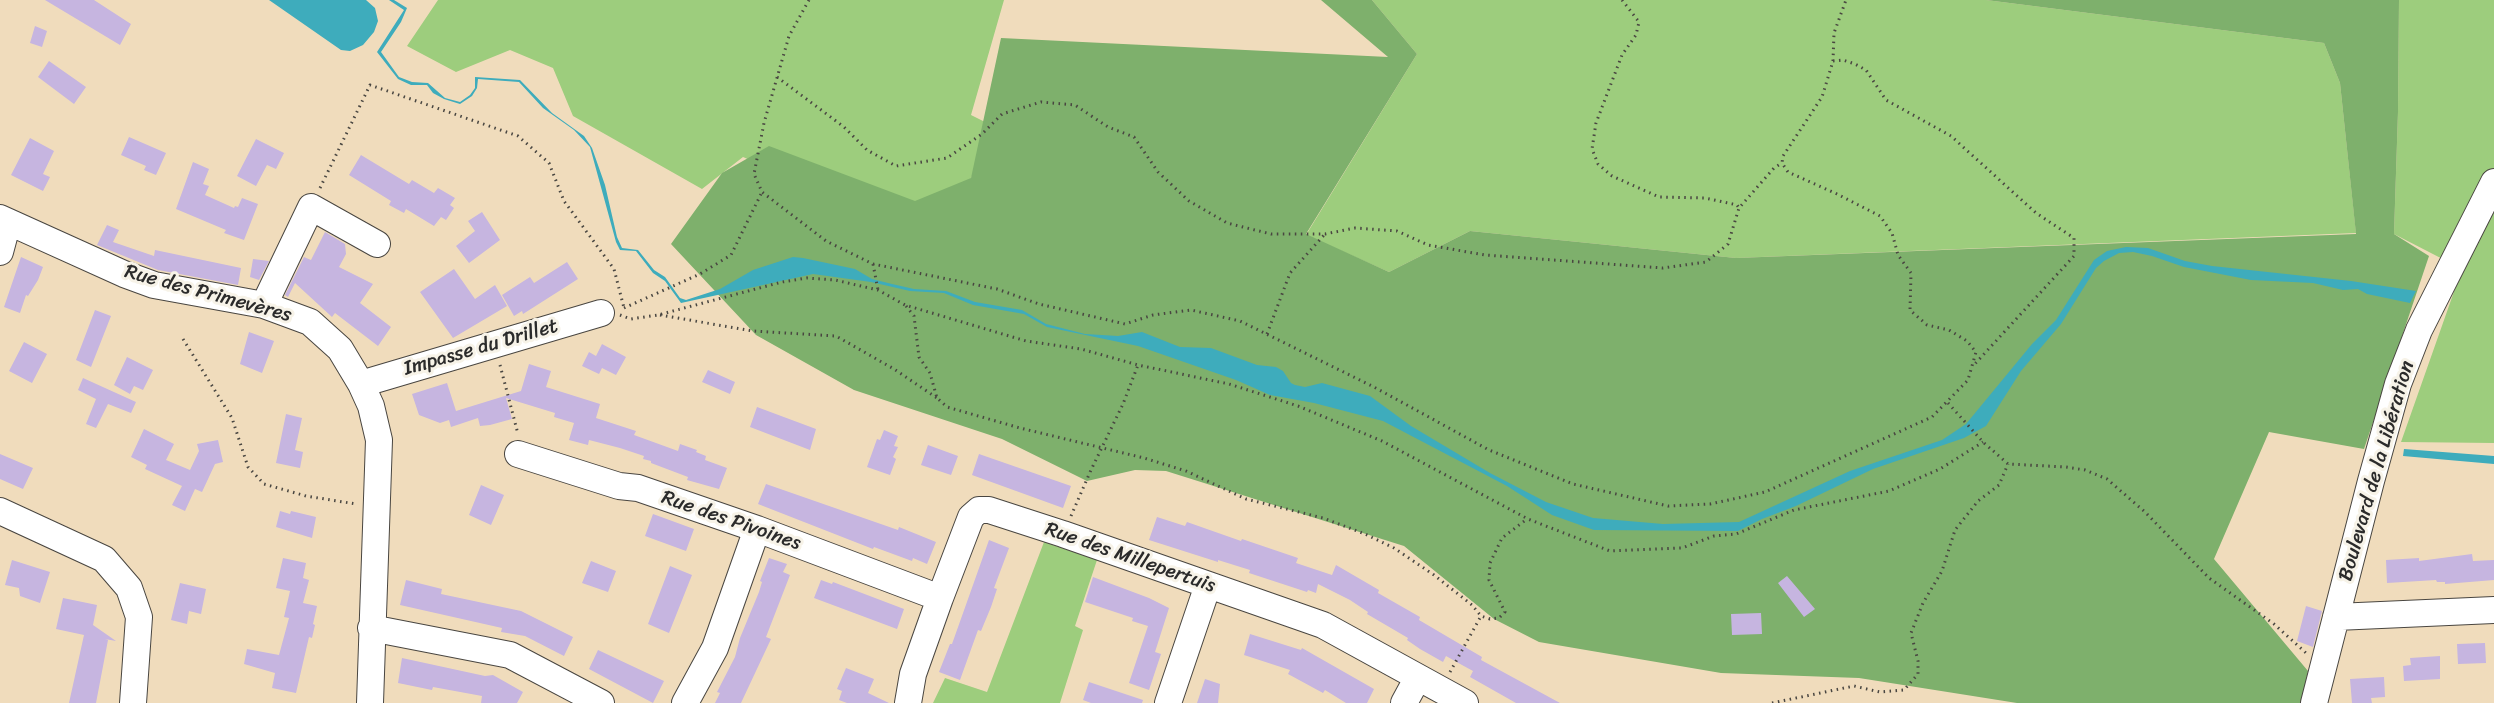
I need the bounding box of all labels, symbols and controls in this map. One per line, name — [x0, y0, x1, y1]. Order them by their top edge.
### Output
street label: Rue des Primevères — [122, 260, 294, 328]
street label: Impasse du Drillet — [401, 315, 561, 381]
street label: Boulevard de la Libération — [2334, 358, 2420, 584]
street label: Rue des Pivoines — [658, 486, 804, 556]
street label: Rue des Millepertuis — [1042, 518, 1218, 598]

